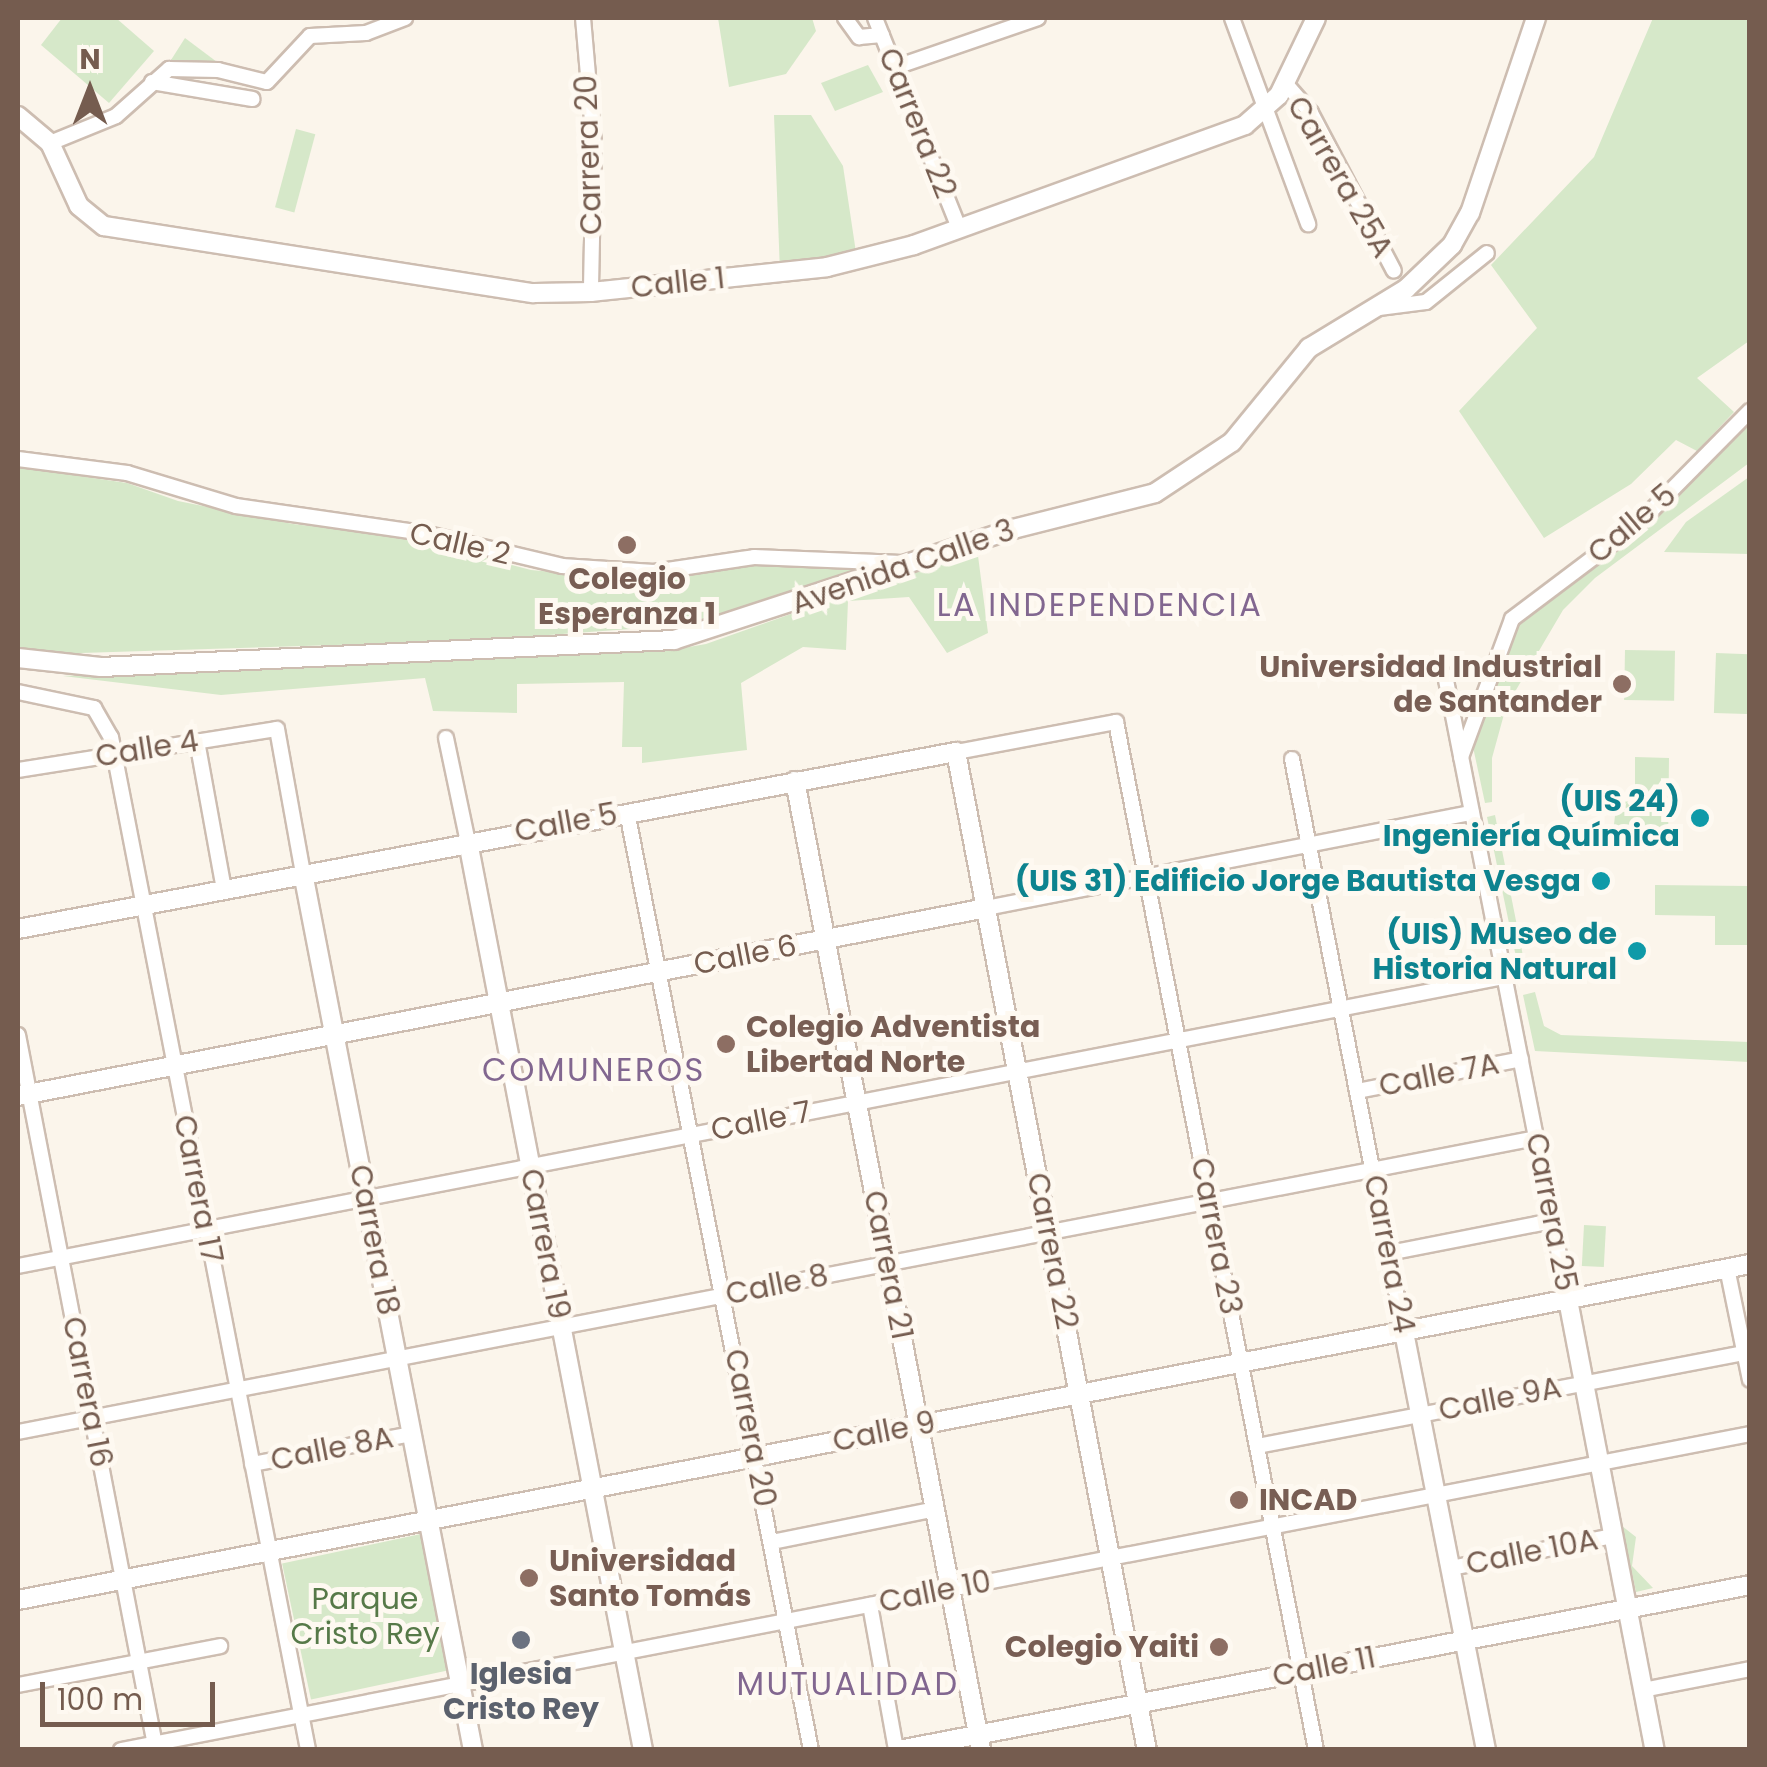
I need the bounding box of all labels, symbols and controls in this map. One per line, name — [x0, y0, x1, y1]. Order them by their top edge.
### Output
north arrow — [40, 40, 140, 140]
text: N — [79, 40, 101, 79]
street label: Carrera 22 — [871, 43, 963, 203]
street label: Carrera 20 — [568, 74, 610, 236]
street label: Carrera 25A — [1279, 90, 1401, 264]
street label: Calle 1 — [629, 260, 727, 306]
street label: Calle 5 — [1581, 477, 1683, 571]
street label: Avenida Calle 3 — [787, 512, 1019, 622]
street label: Calle 2 — [406, 515, 514, 573]
marker: Colegio Esperanza 1 — [616, 534, 638, 556]
place label: Colegio Esperanza 1 — [538, 561, 716, 632]
district label: LA INDEPENDENCIA — [937, 586, 1263, 624]
place label: Universidad Industrial de Santander — [1259, 649, 1602, 720]
marker: Universidad Industrial de Santander — [1611, 673, 1633, 695]
street label: Calle 4 — [93, 723, 201, 775]
place label: (UIS 24) Ingeniería Química — [1383, 783, 1680, 854]
street label: Calle 5 — [512, 796, 620, 850]
marker: (UIS 24) Ingeniería Química — [1689, 807, 1711, 829]
place label: (UIS 31) Edificio Jorge Bautista Vesga — [1015, 863, 1581, 899]
marker: (UIS 31) Edificio Jorge Bautista Vesga — [1590, 870, 1612, 892]
place label: (UIS) Museo de Historia Natural — [1372, 916, 1617, 986]
street label: Calle 6 — [691, 927, 799, 983]
marker: (UIS) Museo de Historia Natural — [1626, 940, 1648, 962]
place label: Colegio Adventista Libertad Norte — [746, 1009, 1040, 1080]
marker: Colegio Adventista Libertad Norte — [715, 1033, 737, 1055]
street label: Calle 7A — [1376, 1046, 1502, 1104]
district label: COMUNEROS — [482, 1051, 706, 1089]
street label: Calle 7 — [708, 1094, 814, 1148]
street label: Carrera 17 — [166, 1112, 230, 1266]
street label: Carrera 25 — [1518, 1130, 1584, 1294]
street label: Carrera 23 — [1183, 1155, 1249, 1317]
street label: Carrera 18 — [342, 1162, 406, 1318]
street label: Carrera 19 — [513, 1166, 577, 1322]
street label: Carrera 22 — [1019, 1170, 1085, 1332]
street label: Carrera 24 — [1356, 1172, 1422, 1336]
street label: Carrera 21 — [856, 1188, 920, 1342]
street label: Calle 8 — [723, 1257, 831, 1313]
street label: Carrera 16 — [55, 1314, 119, 1470]
street label: Carrera 20 — [717, 1346, 783, 1510]
street label: Calle 9A — [1436, 1370, 1564, 1428]
street label: Calle 9 — [830, 1404, 938, 1460]
street label: Calle 8A — [268, 1420, 396, 1478]
place label: INCAD — [1259, 1482, 1357, 1518]
marker: INCAD — [1228, 1489, 1250, 1511]
street label: Calle 10A — [1463, 1522, 1601, 1582]
place label: Universidad Santo Tomás — [549, 1543, 751, 1614]
street label: Calle 10 — [876, 1564, 994, 1620]
marker: Universidad Santo Tomás — [518, 1567, 540, 1589]
park label: Parque Cristo Rey — [290, 1581, 440, 1652]
marker: Iglesia Cristo Rey — [510, 1629, 532, 1651]
place label: Colegio Yaiti — [1005, 1629, 1199, 1665]
marker: Colegio Yaiti — [1208, 1636, 1230, 1658]
street label: Calle 11 — [1270, 1639, 1378, 1695]
place label: Iglesia Cristo Rey — [443, 1656, 599, 1726]
scale bar — [45, 1662, 220, 1724]
district label: MUTUALIDAD — [736, 1665, 960, 1703]
text: 100 m — [57, 1678, 143, 1721]

